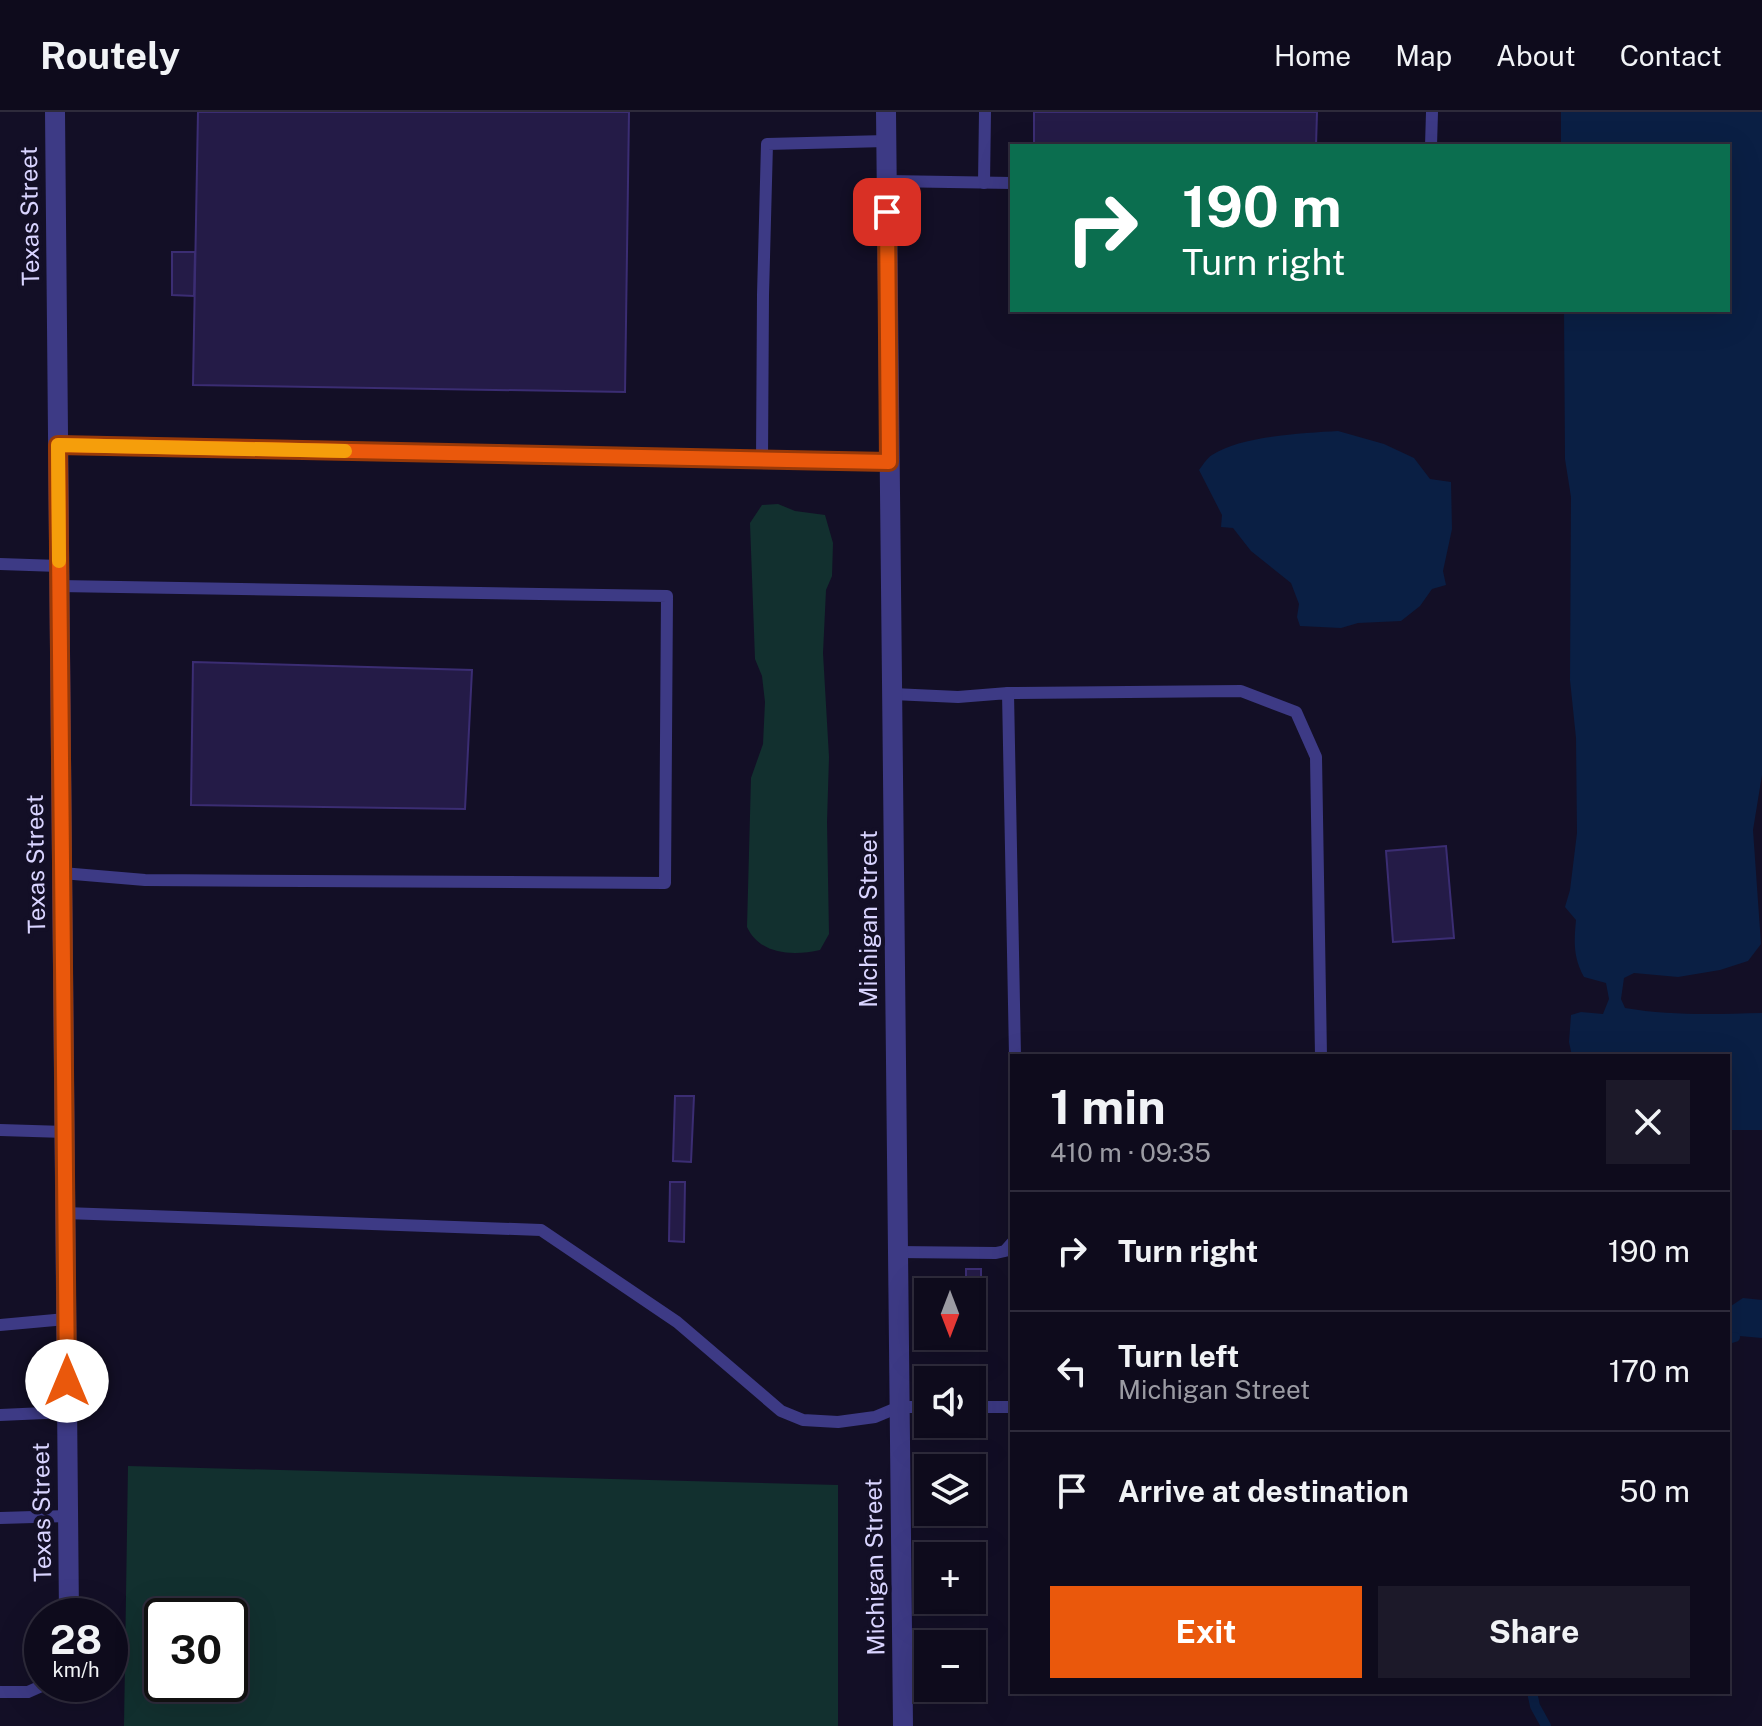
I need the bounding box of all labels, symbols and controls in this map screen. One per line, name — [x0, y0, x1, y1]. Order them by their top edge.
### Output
text: Routely — [40, 33, 180, 78]
text: Home — [1274, 39, 1351, 72]
text: Map — [1395, 39, 1452, 72]
text: About — [1496, 39, 1576, 72]
text: Contact — [1620, 39, 1722, 72]
street label: Texas Street — [14, 146, 44, 286]
text: 190 m — [1182, 174, 1342, 240]
icon: right — [1050, 176, 1154, 280]
pin — [853, 178, 921, 246]
icon: arrive — [865, 190, 909, 234]
text: Turn right — [1182, 241, 1345, 283]
street label: Texas Street — [20, 794, 50, 934]
street label: Michigan Street — [854, 830, 882, 1008]
text: 1 min — [1050, 1078, 1166, 1135]
button: close — [1606, 1080, 1690, 1164]
text: 410 m · 09:35 — [1050, 1137, 1211, 1168]
icon: right — [1050, 1229, 1094, 1273]
text: Turn right — [1118, 1233, 1258, 1269]
text: 190 m — [1608, 1233, 1690, 1269]
north arrow — [914, 1278, 986, 1350]
map controls — [914, 1278, 986, 1702]
text: Turn left — [1118, 1338, 1239, 1374]
position arrow — [25, 1339, 109, 1423]
icon: left — [1050, 1349, 1094, 1393]
text: 170 m — [1609, 1353, 1690, 1389]
button: sound — [914, 1366, 986, 1438]
text: Michigan Street — [1118, 1374, 1310, 1405]
street label: Texas Street — [26, 1442, 56, 1582]
button: layers — [914, 1454, 986, 1526]
icon: arrive — [1050, 1469, 1094, 1513]
text: Arrive at destination — [1118, 1473, 1409, 1509]
text: 50 m — [1619, 1473, 1690, 1509]
street label: Michigan Street — [858, 1478, 890, 1656]
button: + — [914, 1542, 986, 1614]
button: Exit — [1050, 1586, 1362, 1678]
button: Share — [1378, 1586, 1690, 1678]
speed limit sign: 30 — [144, 1598, 248, 1702]
text: 28 — [50, 1616, 102, 1663]
button: − — [914, 1630, 986, 1702]
text: km/h — [52, 1658, 100, 1682]

